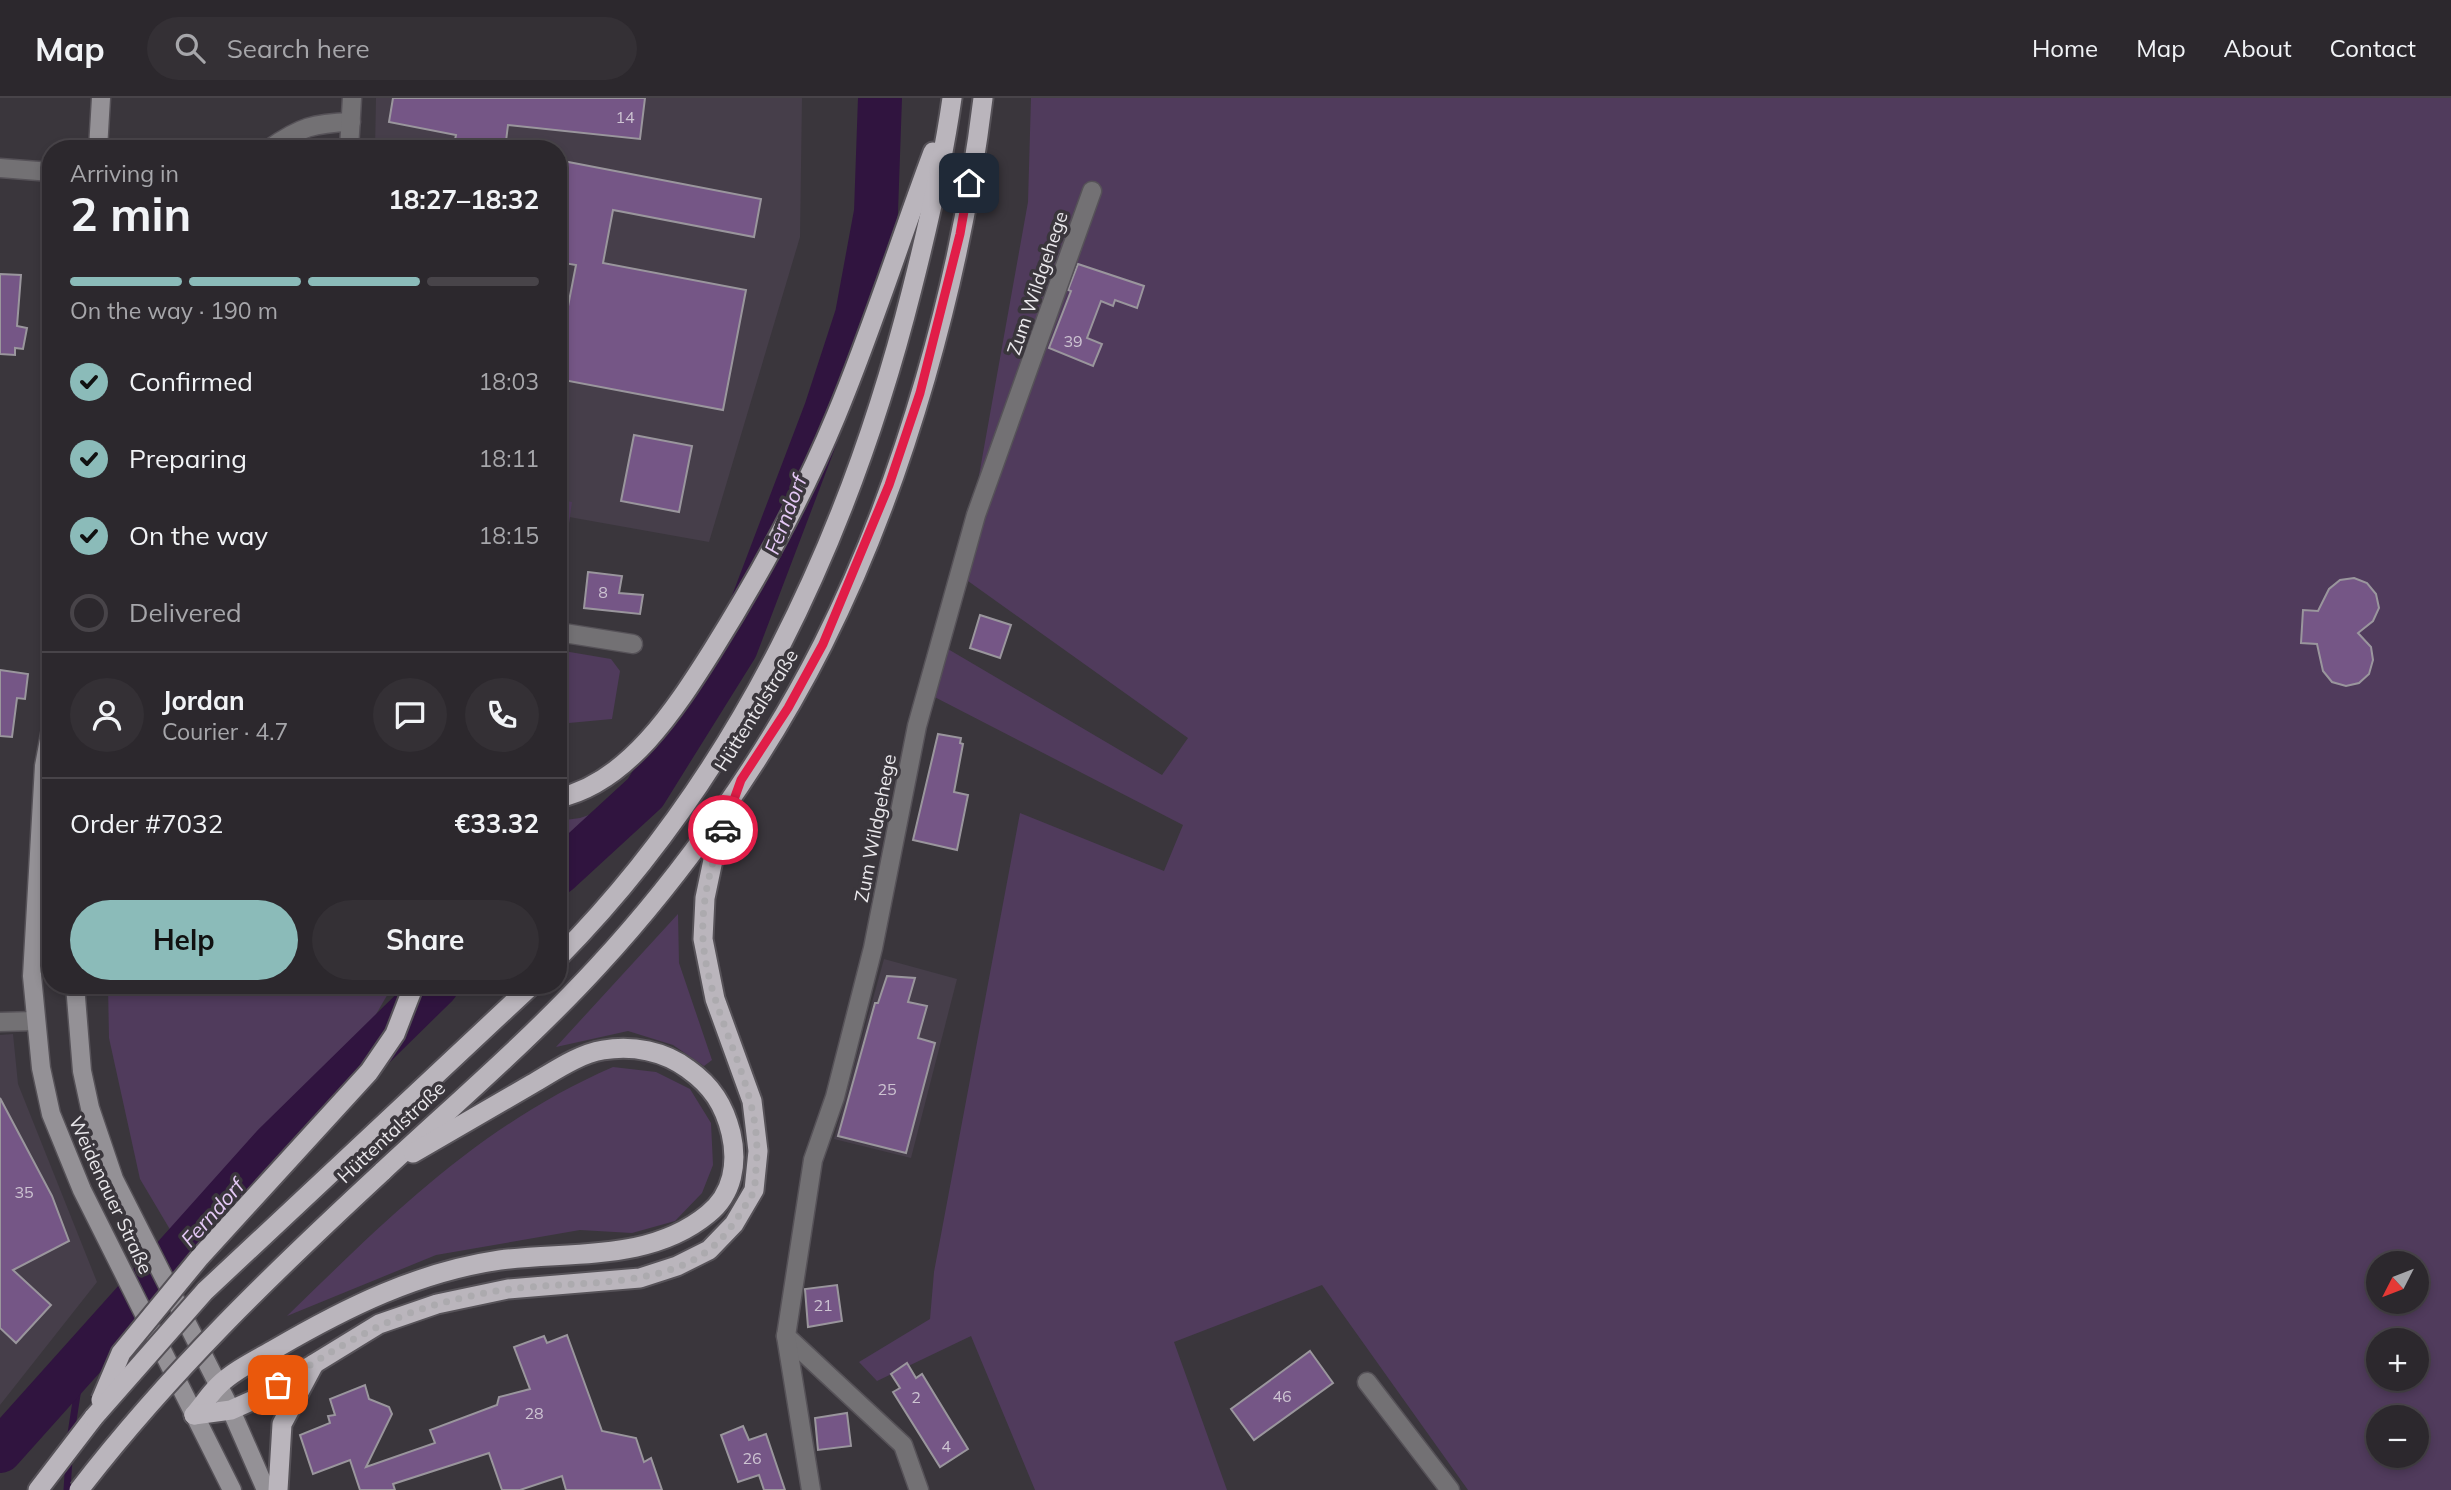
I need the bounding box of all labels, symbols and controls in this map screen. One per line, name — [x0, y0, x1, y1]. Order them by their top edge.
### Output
search box — [147, 17, 637, 80]
text: Map — [35, 28, 105, 69]
icon: search — [171, 29, 209, 67]
text: Search here — [227, 32, 370, 65]
text: Home — [2032, 33, 2098, 63]
text: Map — [2136, 33, 2186, 63]
text: About — [2224, 33, 2292, 63]
text: Contact — [2330, 33, 2416, 63]
house number: 14 — [615, 107, 635, 127]
pin — [939, 153, 999, 213]
text: Arriving in — [70, 159, 179, 188]
icon: home — [950, 164, 988, 202]
text: 18:27–18:32 — [388, 183, 539, 216]
text: 2 min — [70, 185, 191, 243]
street label: Zum Wildgehege — [1001, 208, 1073, 358]
text: On the way · 190 m — [70, 296, 278, 325]
house number: 39 — [1063, 331, 1083, 351]
icon: check — [70, 363, 108, 401]
text: Confirmed — [129, 365, 253, 398]
text: 18:03 — [479, 367, 539, 396]
icon: check — [70, 440, 108, 478]
text: Preparing — [129, 442, 247, 475]
text: 18:11 — [479, 444, 539, 473]
water label: Ferndorf — [758, 470, 813, 558]
icon: check — [70, 517, 108, 555]
text: On the way — [129, 519, 268, 552]
text: 18:15 — [479, 521, 539, 550]
house number: 8 — [598, 582, 608, 602]
text: Delivered — [129, 596, 242, 629]
street label: Hüttentalstraße — [709, 645, 803, 775]
button: person — [70, 678, 144, 752]
button: chat — [373, 678, 447, 752]
button: phone — [465, 678, 539, 752]
text: Jordan — [162, 684, 245, 717]
text: Courier · 4.7 — [162, 717, 288, 746]
street label: Zum Wildgehege — [849, 752, 901, 904]
courier — [688, 795, 758, 865]
text: Order #7032 — [70, 807, 223, 840]
text: €33.32 — [455, 807, 539, 840]
icon: car — [704, 811, 742, 849]
button: Help — [70, 900, 298, 980]
button: Share — [312, 900, 539, 980]
street label: Hüttentalstraße — [332, 1076, 450, 1188]
house number: 25 — [877, 1079, 897, 1099]
street label: Weidenauer Straße — [64, 1112, 158, 1278]
water label: Ferndorf — [175, 1172, 251, 1252]
house number: 35 — [14, 1182, 34, 1202]
north arrow — [2366, 1251, 2429, 1314]
map controls — [2366, 1251, 2429, 1468]
house number: 21 — [813, 1295, 833, 1315]
button: + — [2366, 1328, 2429, 1391]
pin — [248, 1355, 308, 1415]
icon: bag — [259, 1366, 297, 1404]
house number: 46 — [1272, 1386, 1292, 1406]
house number: 2 — [911, 1387, 921, 1407]
house number: 28 — [524, 1403, 544, 1423]
button: − — [2366, 1405, 2429, 1468]
house number: 4 — [941, 1436, 951, 1456]
house number: 26 — [742, 1448, 762, 1468]

